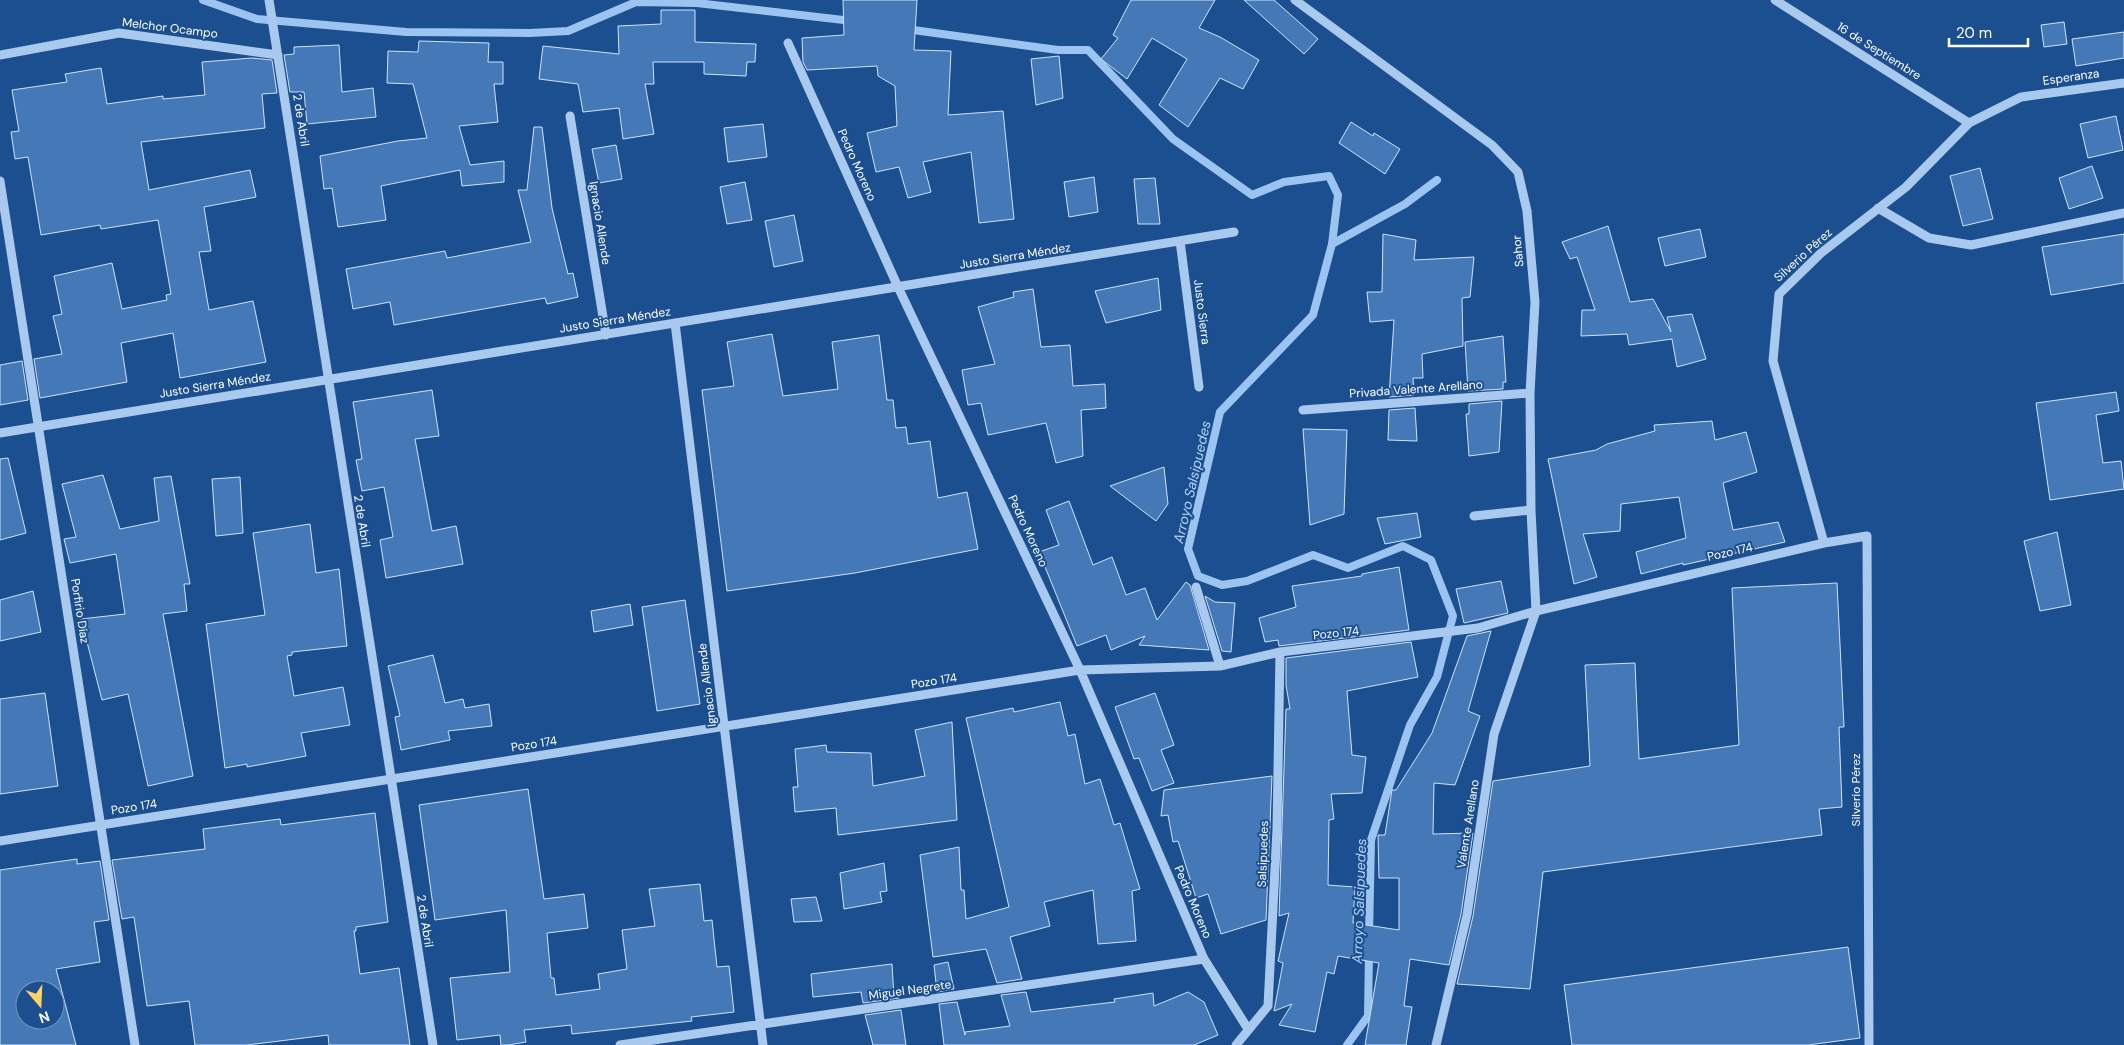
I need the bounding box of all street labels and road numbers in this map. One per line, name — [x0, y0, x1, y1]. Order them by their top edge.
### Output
street label: Melchor Ocampo — [121, 14, 219, 42]
street label: 16 de Septiembre — [1834, 19, 1924, 83]
street label: Esperanza — [2042, 65, 2100, 89]
street label: 2 de Abril — [289, 93, 313, 147]
street label: Pedro Moreno — [834, 126, 880, 204]
street label: Ignacio Allende — [586, 180, 615, 266]
street label: Silverio Pérez — [1771, 225, 1835, 285]
street label: Sahor — [1509, 234, 1527, 268]
street label: Justo Sierra Méndez — [958, 239, 1072, 273]
street label: Justo Sierra — [1190, 278, 1214, 346]
street label: Justo Sierra Méndez — [558, 303, 672, 337]
street label: Justo Sierra Méndez — [158, 368, 272, 402]
street label: Privada Valente Arellano — [1349, 376, 1483, 402]
street label: Pedro Moreno — [1004, 492, 1052, 570]
street label: 2 de Abril — [350, 494, 374, 548]
street label: Pozo 174 — [1706, 539, 1754, 565]
street label: Porfirio Díaz — [67, 577, 93, 645]
street label: Pozo 174 — [1312, 623, 1360, 643]
street label: Ignacio Allende — [694, 642, 720, 728]
street label: Pozo 174 — [910, 669, 958, 693]
street label: Pozo 174 — [510, 732, 558, 756]
street label: Silverio Pérez — [1848, 754, 1864, 826]
street label: Valente Arellano — [1453, 778, 1483, 870]
street label: Pozo 174 — [110, 795, 158, 819]
street label: Salsipuedes — [1254, 820, 1272, 888]
street label: Pedro Moreno — [1170, 863, 1216, 941]
street label: 2 de Abril — [413, 894, 437, 948]
street label: Miguel Negrete — [868, 976, 952, 1004]

